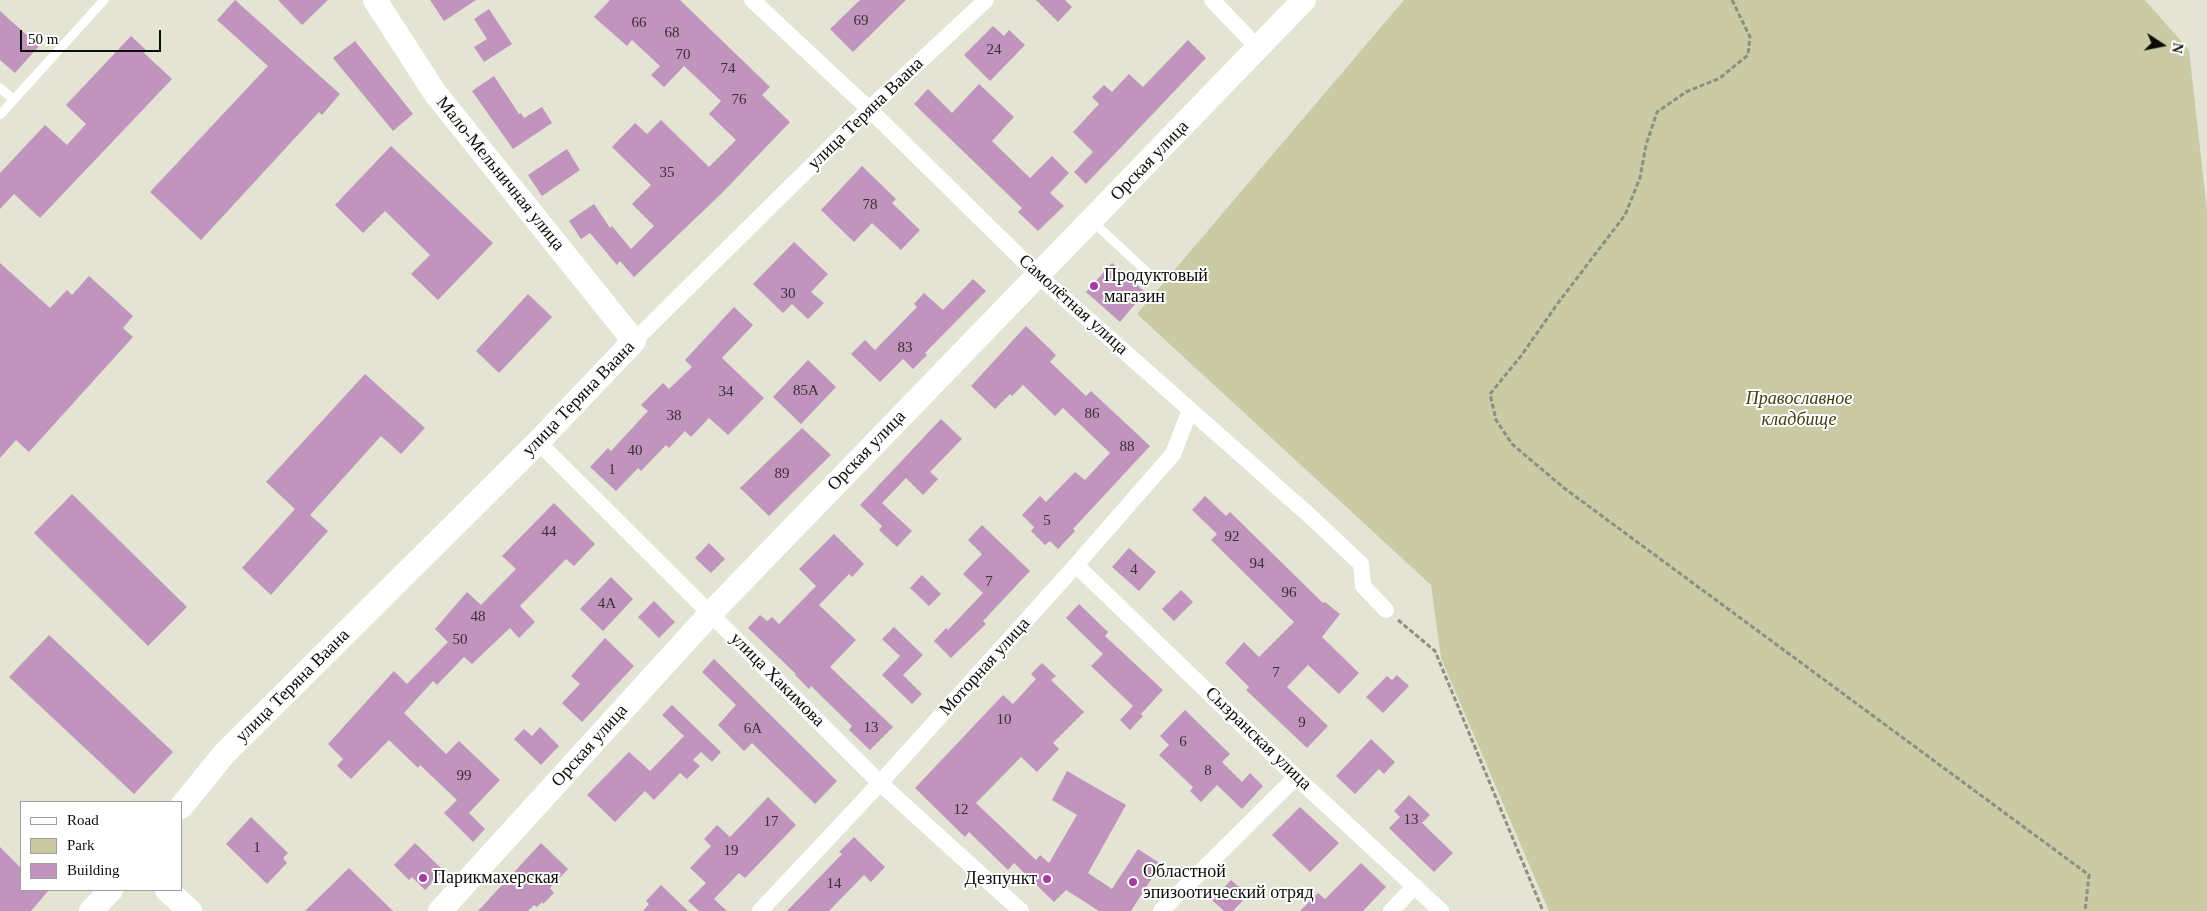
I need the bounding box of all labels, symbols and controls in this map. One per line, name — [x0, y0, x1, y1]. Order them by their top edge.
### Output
house number: 69 — [854, 12, 868, 30]
house number: 66 — [632, 14, 646, 32]
scale bar — [22, 20, 164, 52]
north arrow — [2137, 20, 2187, 70]
house number: 68 — [664, 24, 680, 42]
text: 50 m — [28, 31, 58, 47]
house number: 24 — [986, 41, 1002, 59]
text: N — [2169, 42, 2186, 54]
house number: 70 — [676, 46, 690, 64]
street label: улица Теряна Ваана — [804, 53, 928, 175]
house number: 74 — [720, 60, 736, 78]
house number: 76 — [732, 91, 746, 109]
street label: Мало-Мельничная улица — [431, 93, 569, 255]
street label: Орская улица — [1106, 116, 1194, 206]
house number: 35 — [660, 164, 674, 182]
house number: 78 — [862, 196, 878, 214]
street label: Самолётная улица — [1014, 250, 1132, 360]
place label: Продуктовый магазин — [1104, 265, 1208, 308]
marker: Продуктовый магазин — [1088, 280, 1100, 292]
house number: 30 — [780, 285, 796, 303]
street label: улица Теряна Ваана — [518, 337, 640, 461]
house number: 83 — [898, 339, 912, 357]
house number: 85А — [793, 382, 819, 400]
house number: 34 — [718, 383, 734, 401]
park label: Православное кладбище — [1746, 388, 1852, 430]
house number: 86 — [1084, 405, 1100, 423]
street label: Орская улица — [823, 406, 911, 496]
house number: 38 — [666, 407, 682, 425]
house number: 88 — [1120, 438, 1134, 456]
house number: 40 — [628, 442, 642, 460]
house number: 1 — [608, 461, 616, 479]
house number: 89 — [774, 465, 790, 483]
house number: 5 — [1043, 512, 1051, 530]
house number: 44 — [542, 523, 556, 541]
house number: 92 — [1224, 528, 1240, 546]
house number: 94 — [1250, 555, 1264, 573]
house number: 4 — [1130, 561, 1138, 579]
house number: 7 — [985, 573, 993, 591]
house number: 96 — [1282, 584, 1296, 602]
house number: 4А — [598, 595, 616, 613]
house number: 48 — [470, 608, 486, 626]
street label: Моторная улица — [935, 613, 1035, 721]
street label: улица Теряна Ваана — [232, 625, 354, 747]
street label: улица Хакимова — [725, 628, 829, 732]
house number: 50 — [452, 631, 468, 649]
house number: 7 — [1272, 664, 1280, 682]
street label: Сызранская улица — [1200, 683, 1316, 795]
street label: Орская улица — [547, 700, 633, 792]
house number: 10 — [996, 711, 1012, 729]
house number: 9 — [1298, 714, 1306, 732]
house number: 13 — [864, 719, 878, 737]
house number: 6А — [744, 720, 762, 738]
house number: 6 — [1179, 733, 1187, 751]
house number: 8 — [1204, 762, 1212, 780]
house number: 99 — [456, 767, 472, 785]
legend — [20, 801, 182, 891]
house number: 12 — [954, 801, 968, 819]
house number: 13 — [1404, 811, 1418, 829]
text: Road — [67, 812, 99, 828]
house number: 17 — [764, 813, 778, 831]
text: Park — [67, 837, 95, 853]
house number: 1 — [253, 839, 261, 857]
house number: 19 — [724, 842, 738, 860]
place label: Областной эпизоотический отряд — [1143, 861, 1314, 904]
text: Building — [67, 862, 120, 878]
place label: Парикмахерская — [433, 867, 559, 889]
place label: Дезпункт — [965, 868, 1037, 890]
marker: Парикмахерская — [417, 872, 429, 884]
marker: Дезпункт — [1041, 873, 1053, 885]
house number: 14 — [826, 875, 842, 893]
marker: Областной эпизоотический отряд — [1127, 876, 1139, 888]

